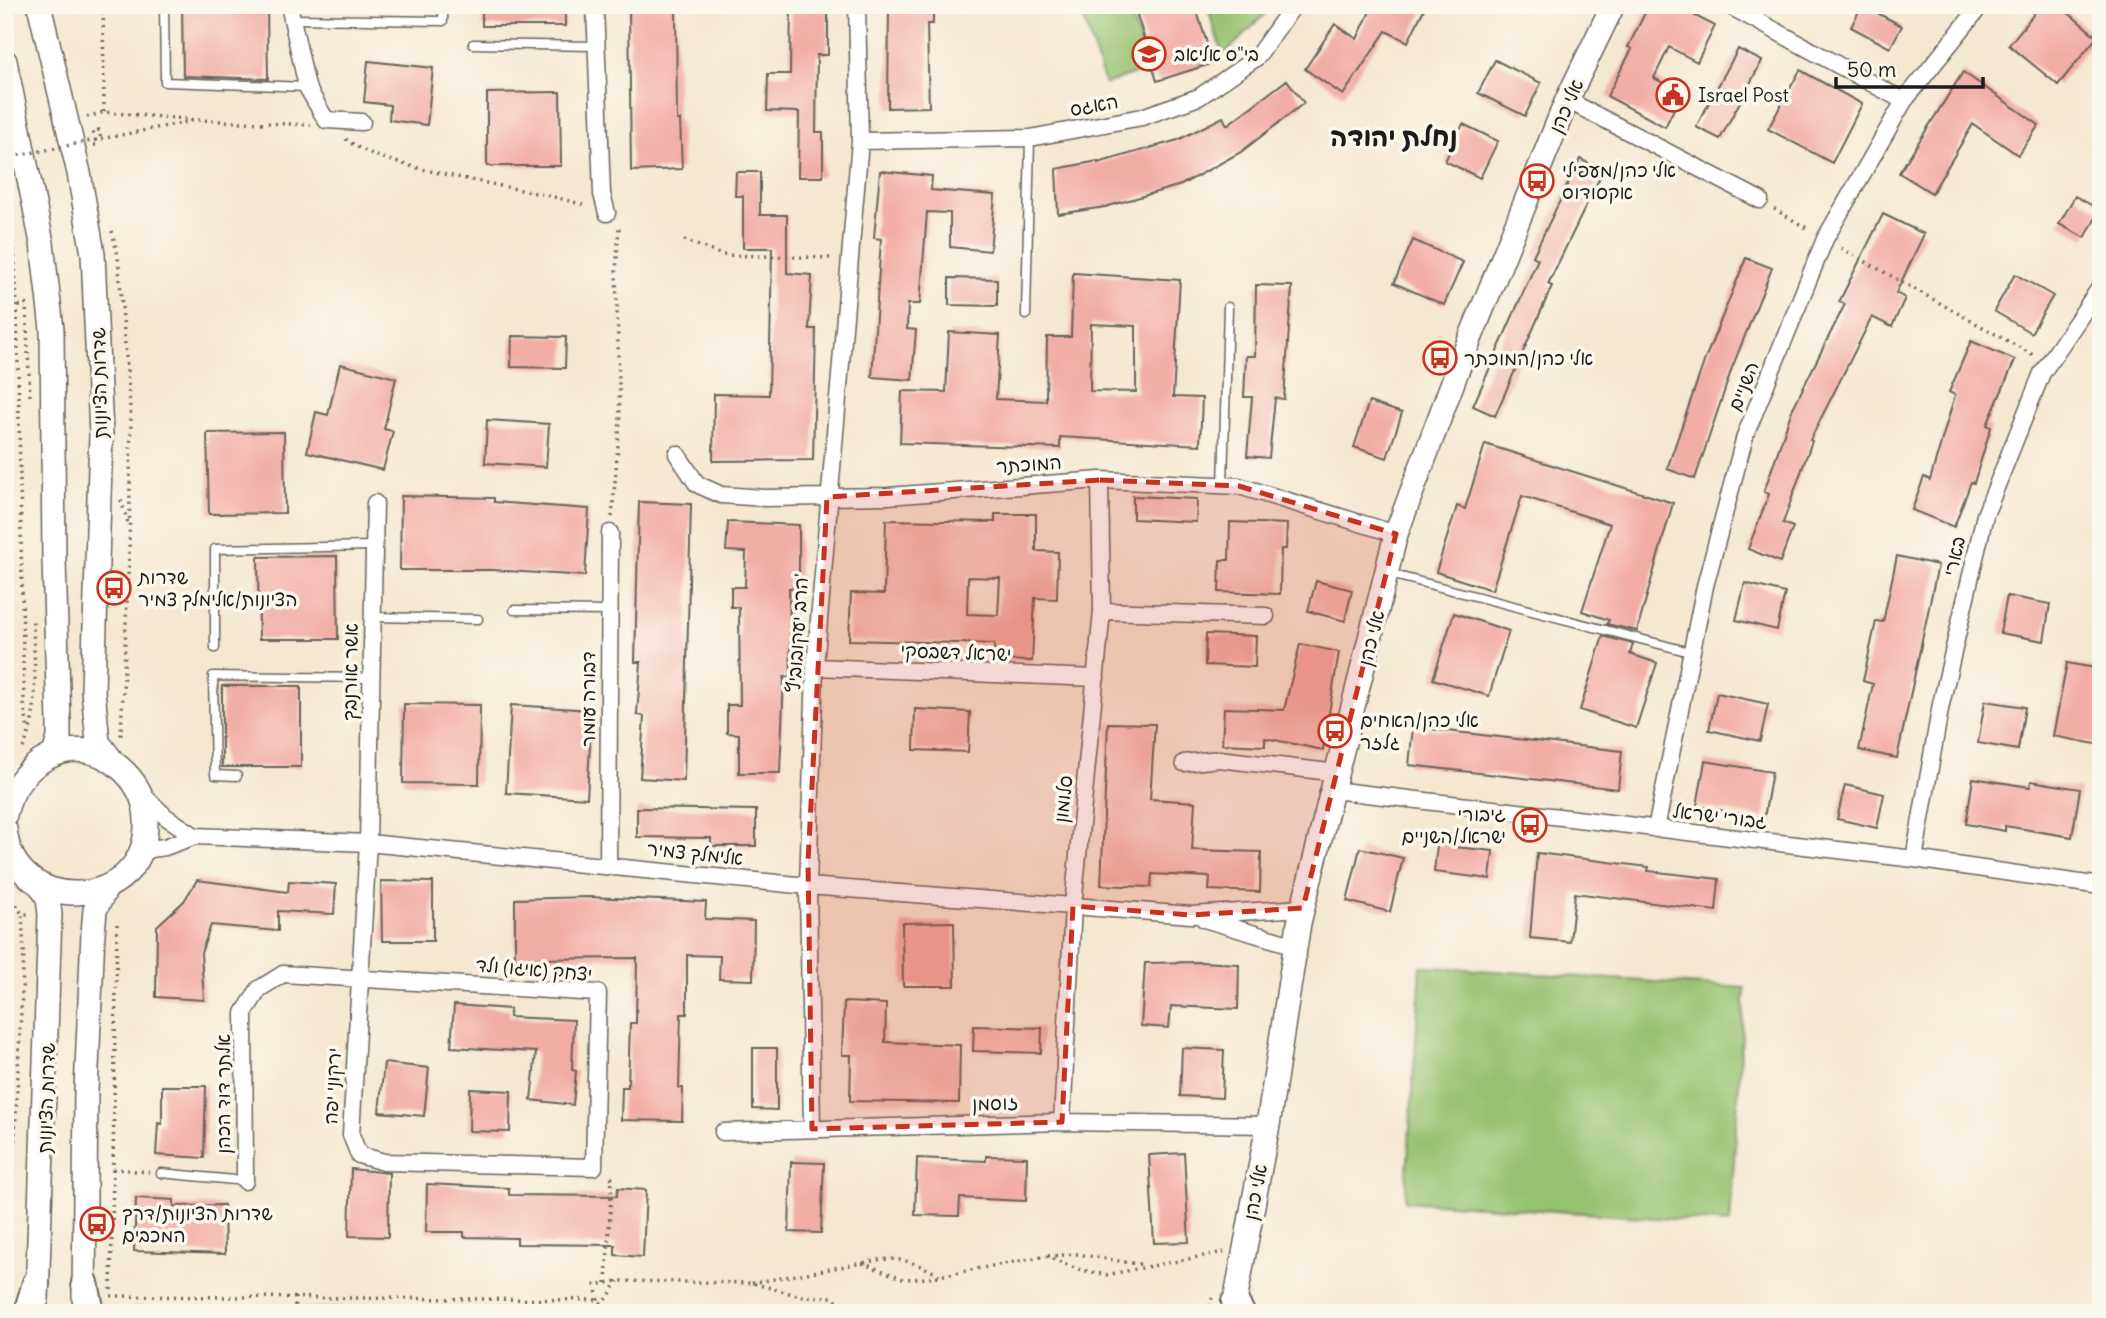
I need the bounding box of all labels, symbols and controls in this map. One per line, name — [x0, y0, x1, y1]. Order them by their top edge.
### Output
school or university icon: בי"ס אליאב — [1130, 35, 1168, 73]
place label: בי"ס אליאב — [1174, 42, 1259, 66]
scale bar — [1836, 46, 1983, 90]
text: 50 m — [1847, 56, 1896, 83]
street label: אלי כהן — [1544, 75, 1589, 137]
public building icon: Israel Post — [1654, 76, 1692, 114]
place label: Israel Post — [1698, 83, 1789, 107]
street label: האגס — [1068, 89, 1120, 121]
district label: נחלת יהודה — [1330, 120, 1458, 153]
place label: אלי כהן/מעפילי אקסודוס — [1562, 158, 1676, 204]
bus stop icon: אלי כהן/מעפילי אקסודוס — [1518, 162, 1556, 200]
street label: שדרות הציונות — [86, 327, 112, 439]
bus stop icon: אלי כהן/המוכתר — [1421, 339, 1459, 377]
place label: אלי כהן/המוכתר — [1464, 346, 1593, 370]
street label: השניים — [1722, 358, 1764, 414]
street label: המוכתר — [995, 450, 1063, 478]
street label: בארי — [1938, 534, 1970, 578]
place label: שדרות הציונות/אלימלך צמיר — [137, 565, 298, 612]
bus stop icon: שדרות הציונות/אלימלך צמיר — [95, 569, 133, 607]
street label: הרב יעקובוביץ' — [781, 573, 814, 693]
street label: אלי כהן — [1352, 608, 1390, 668]
street label: אשר אורנבך — [337, 623, 363, 721]
street label: ישראל דשבסקי — [900, 638, 1012, 666]
street label: דבורה עומר — [576, 651, 600, 747]
place label: אלי כהן/האחים גלזר — [1360, 708, 1479, 754]
bus stop icon: אלי כהן/האחים גלזר — [1316, 712, 1354, 750]
street label: סלומון — [1049, 774, 1078, 824]
street label: גבורי ישראל — [1671, 798, 1769, 834]
place label: גיבורי ישראל/השניים — [1401, 802, 1506, 848]
bus stop icon: גיבורי ישראל/השניים — [1511, 806, 1549, 844]
street label: אלימלך צמיר — [646, 836, 744, 871]
street label: יצחק (איגו) ולד — [475, 952, 593, 986]
street label: אלתר דוד הכהן — [211, 1034, 235, 1154]
street label: שדרות הציונות — [32, 1042, 60, 1154]
street label: ירקוני יפה — [318, 1047, 347, 1125]
street label: זוסמן — [972, 1090, 1018, 1117]
street label: אלי כהן — [1238, 1162, 1272, 1222]
place label: שדרות הציונות/דרך המכבים — [122, 1201, 273, 1247]
bus stop icon: שדרות הציונות/דרך המכבים — [78, 1205, 116, 1243]

